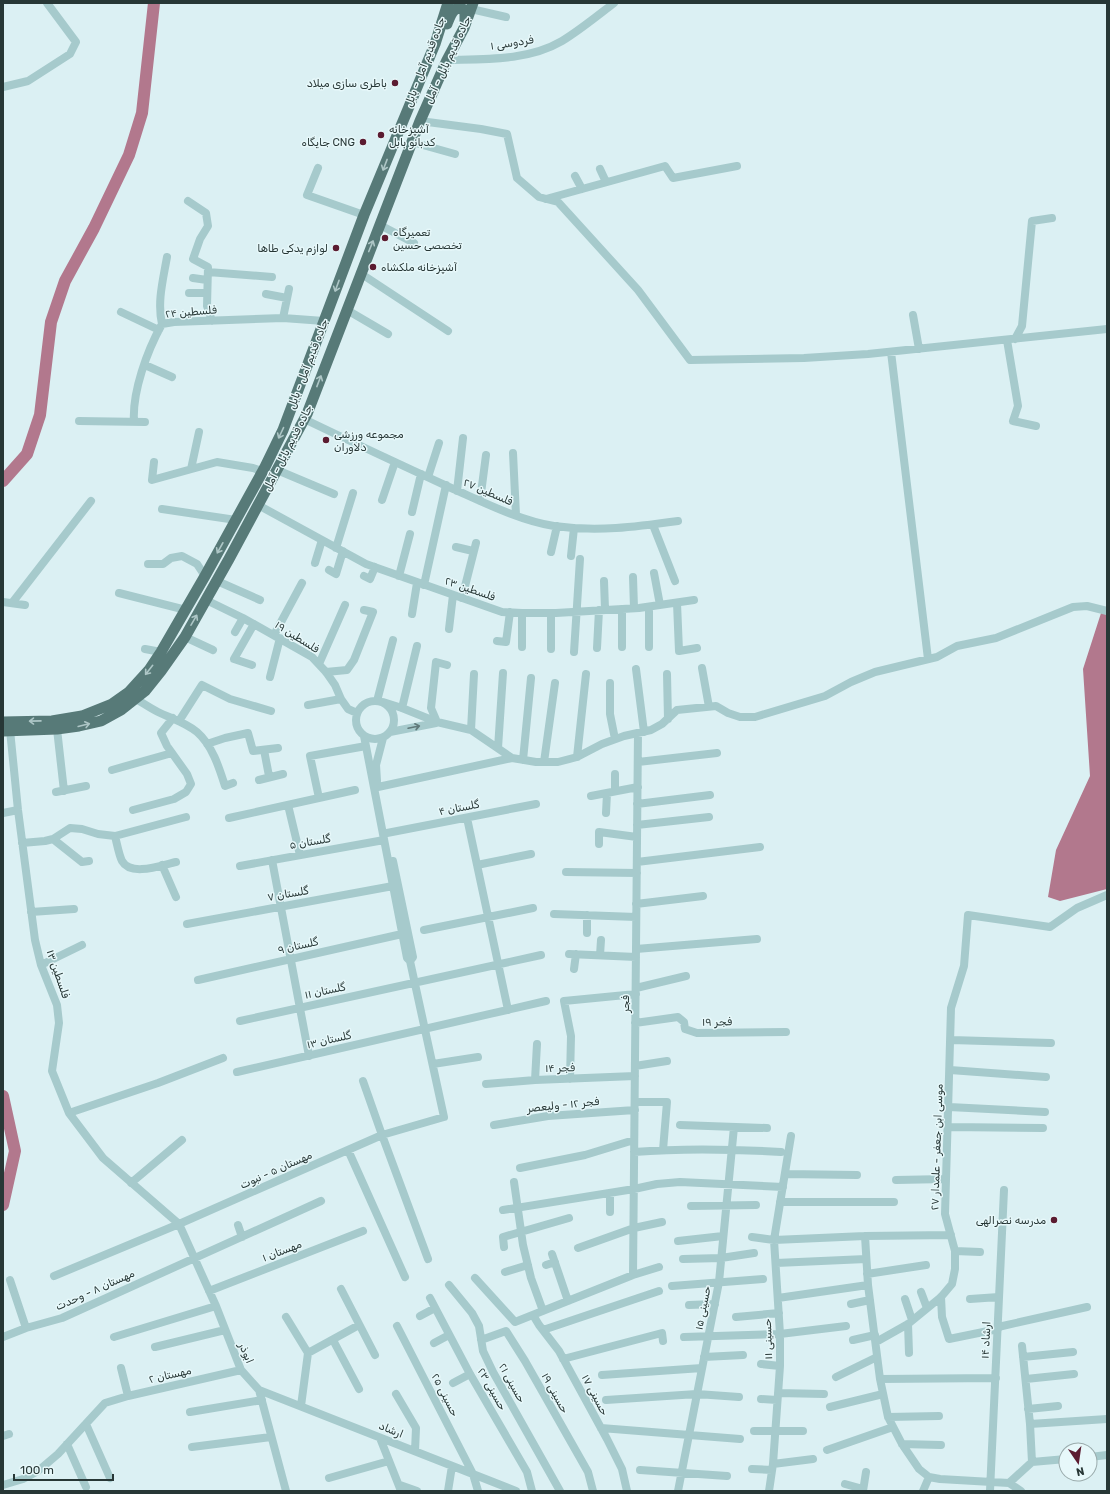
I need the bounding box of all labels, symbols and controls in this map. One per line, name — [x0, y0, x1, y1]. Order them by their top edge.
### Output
street label: جاده قدیم بابل - آمل — [422, 14, 475, 106]
street label: جاده قدیم آمل - بابل — [402, 15, 449, 109]
street label: فردوسی ۱ — [489, 33, 535, 54]
place label: باطری سازی میلاد — [307, 77, 387, 90]
marker: باطری سازی میلاد — [390, 78, 400, 88]
place label: آشپزخانه کدبانو بابل — [389, 123, 435, 150]
marker: آشپزخانه کدبانو بابل — [376, 130, 386, 140]
place label: جایگاه CNG — [301, 136, 355, 149]
marker: جایگاه CNG — [358, 137, 368, 147]
one-way arrow — [381, 158, 389, 170]
place label: تعمیرگاه تخصصی حسین — [393, 226, 462, 252]
marker: تعمیرگاه تخصصی حسین — [380, 233, 390, 243]
one-way arrow — [367, 241, 375, 253]
place label: لوازم یدکی طاها — [257, 242, 328, 256]
marker: لوازم یدکی طاها — [331, 243, 341, 253]
place label: آشپزخانه ملکشاه — [381, 261, 458, 275]
marker: آشپزخانه ملکشاه — [368, 262, 378, 272]
one-way arrow — [333, 279, 341, 291]
street label: فلسطین ۲۴ — [165, 303, 217, 321]
street label: جاده قدیم آمل - بابل — [285, 317, 332, 411]
one-way arrow — [316, 375, 324, 387]
street label: جاده قدیم بابل - آمل — [261, 402, 316, 494]
one-way arrow — [277, 427, 284, 439]
place label: مجموعه ورزشی دلاوران — [334, 428, 404, 455]
marker: مجموعه ورزشی دلاوران — [321, 435, 331, 445]
street label: فلسطین ۲۷ — [461, 476, 515, 508]
one-way arrow — [216, 542, 224, 554]
street label: فلسطین ۲۳ — [443, 574, 497, 604]
one-way arrow — [191, 614, 199, 626]
street label: فلسطین ۱۹ — [272, 618, 322, 656]
one-way arrow — [144, 664, 153, 675]
one-way arrow — [29, 717, 42, 725]
one-way arrow — [77, 721, 90, 728]
one-way arrow — [407, 723, 420, 731]
street label: گلستان ۴ — [438, 798, 480, 818]
street label: گلستان ۵ — [288, 832, 332, 852]
street label: گلستان ۷ — [266, 884, 310, 904]
street label: گلستان ۹ — [277, 935, 320, 957]
street label: فلسطین ۱۳ — [44, 948, 72, 1000]
street label: گلستان ۱۱ — [303, 980, 347, 1002]
street label: فجر — [619, 995, 632, 1014]
street label: فجر ۱۹ — [702, 1015, 732, 1029]
street label: گلستان ۱۳ — [305, 1029, 353, 1051]
street label: فجر ۱۴ — [545, 1061, 575, 1075]
street label: موسی ابن جعفر - علمدار ۲۷ — [928, 1083, 947, 1211]
street label: فجر ۱۲ - ولیعصر — [525, 1095, 600, 1116]
street label: مهستان ۵ - نبوت — [238, 1148, 315, 1193]
place label: مدرسه نصرالهی — [976, 1214, 1046, 1227]
marker: مدرسه نصرالهی — [1049, 1215, 1059, 1225]
street label: مهستان ۱ — [260, 1238, 304, 1264]
street label: مهستان ۸ - وحدت — [53, 1267, 137, 1314]
street label: حسینی ۱۵ — [692, 1285, 714, 1331]
street label: حسینی ۱۱ — [761, 1318, 775, 1360]
street label: ارشاد ۱۴ — [979, 1321, 993, 1359]
street label: ابوذر — [235, 1340, 256, 1366]
street label: حسینی ۲۱ — [496, 1361, 528, 1405]
street label: مهستان ۲ — [147, 1364, 193, 1386]
street label: حسینی ۲۳ — [475, 1365, 510, 1413]
street label: حسینی ۲۵ — [429, 1371, 462, 1419]
street label: حسینی ۱۹ — [539, 1371, 572, 1416]
street label: حسینی ۱۷ — [579, 1372, 611, 1418]
street label: ارشاد — [377, 1419, 405, 1441]
north arrow — [1058, 1442, 1098, 1482]
scale bar — [14, 1456, 113, 1482]
text: 100 m — [20, 1463, 54, 1477]
text: N — [1075, 1464, 1085, 1478]

